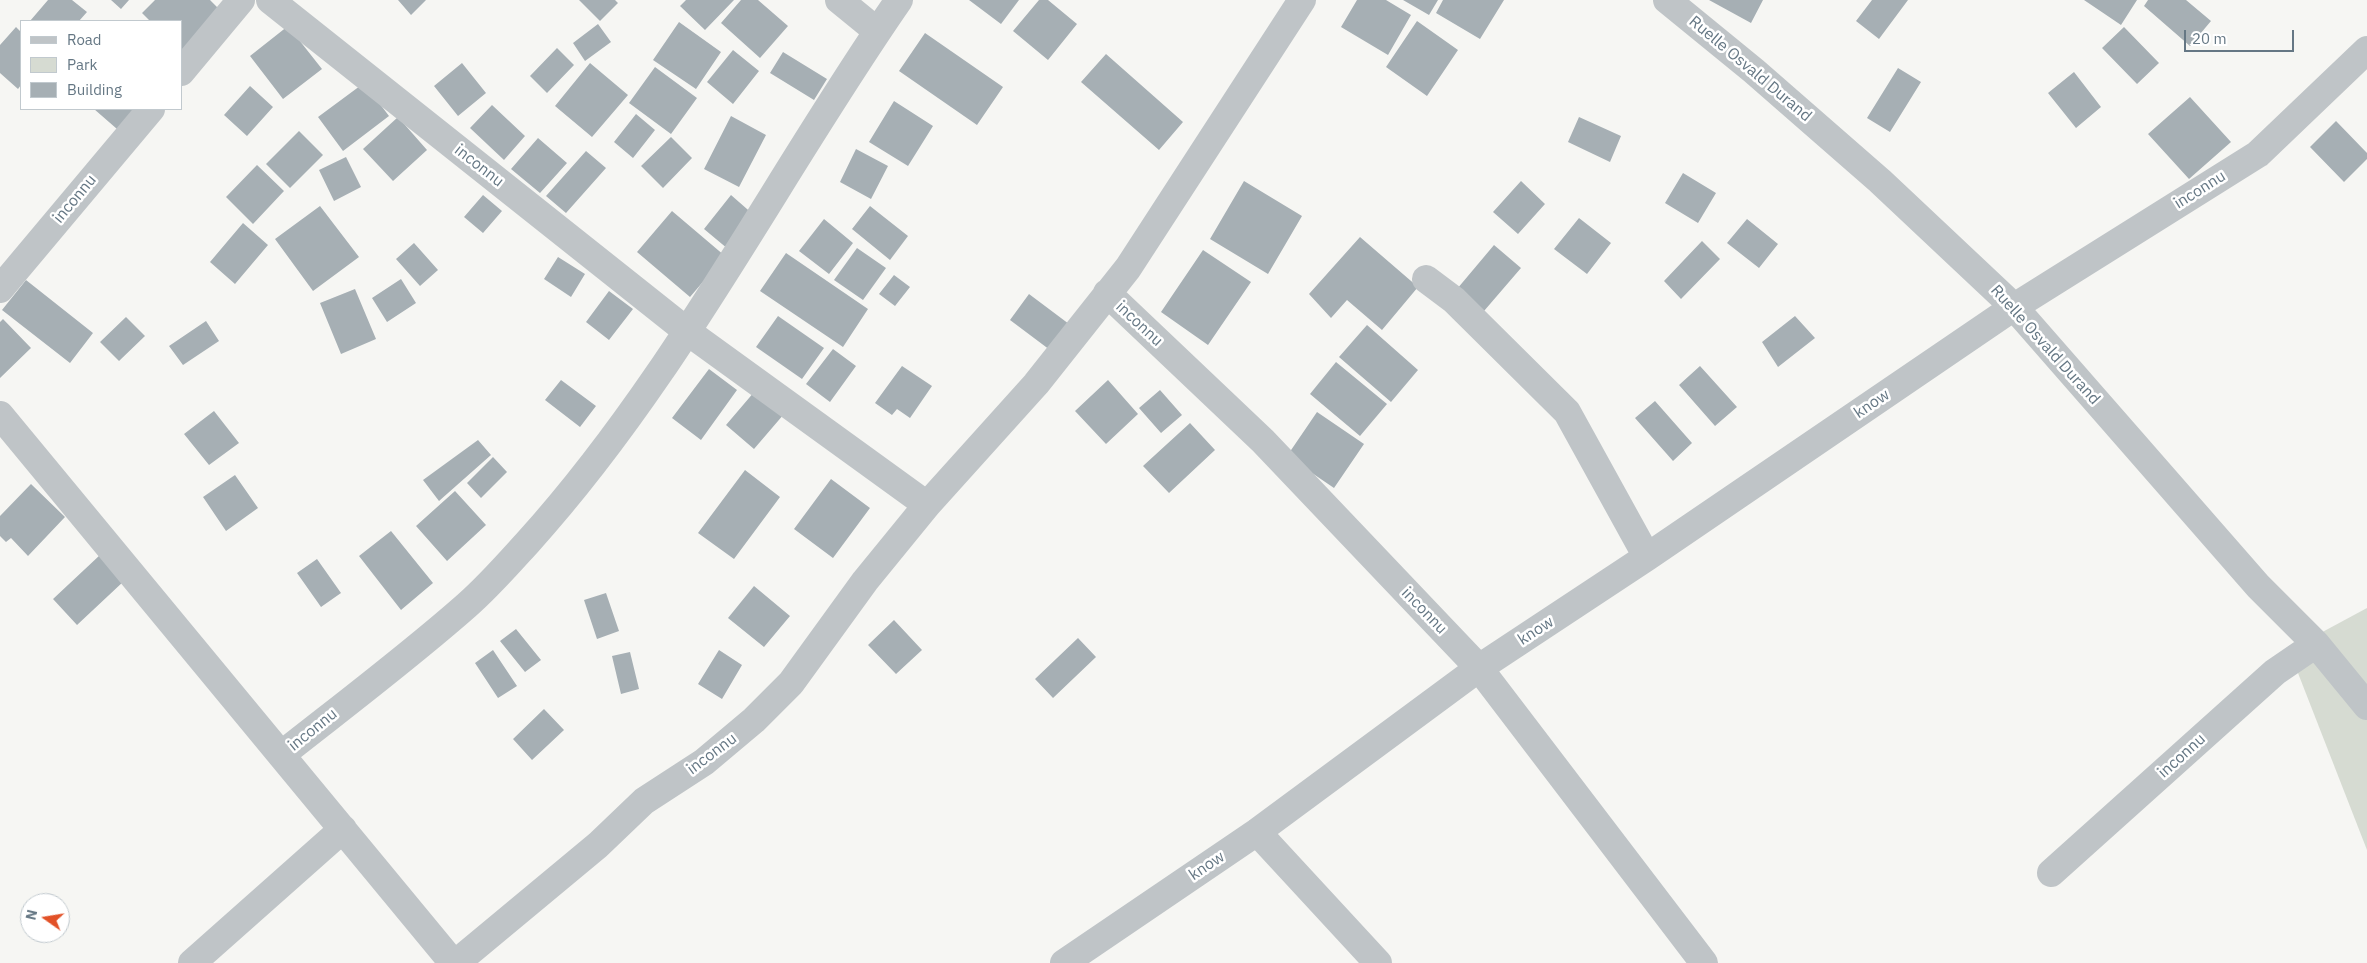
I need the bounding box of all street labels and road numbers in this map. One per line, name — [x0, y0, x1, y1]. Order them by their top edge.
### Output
street label: Ruelle Osvald Durand — [1685, 12, 1815, 126]
street label: inconnu — [451, 141, 507, 191]
street label: inconnu — [2171, 167, 2229, 213]
street label: inconnu — [49, 171, 101, 227]
street label: Ruelle Osvald Durand — [1986, 281, 2104, 409]
street label: inconnu — [1112, 297, 1166, 351]
street label: know — [1851, 385, 1893, 423]
street label: inconnu — [1397, 584, 1451, 638]
street label: know — [1515, 612, 1557, 650]
street label: inconnu — [285, 705, 341, 755]
street label: inconnu — [683, 729, 741, 779]
street label: inconnu — [2154, 730, 2210, 782]
street label: know — [1186, 847, 1228, 885]

